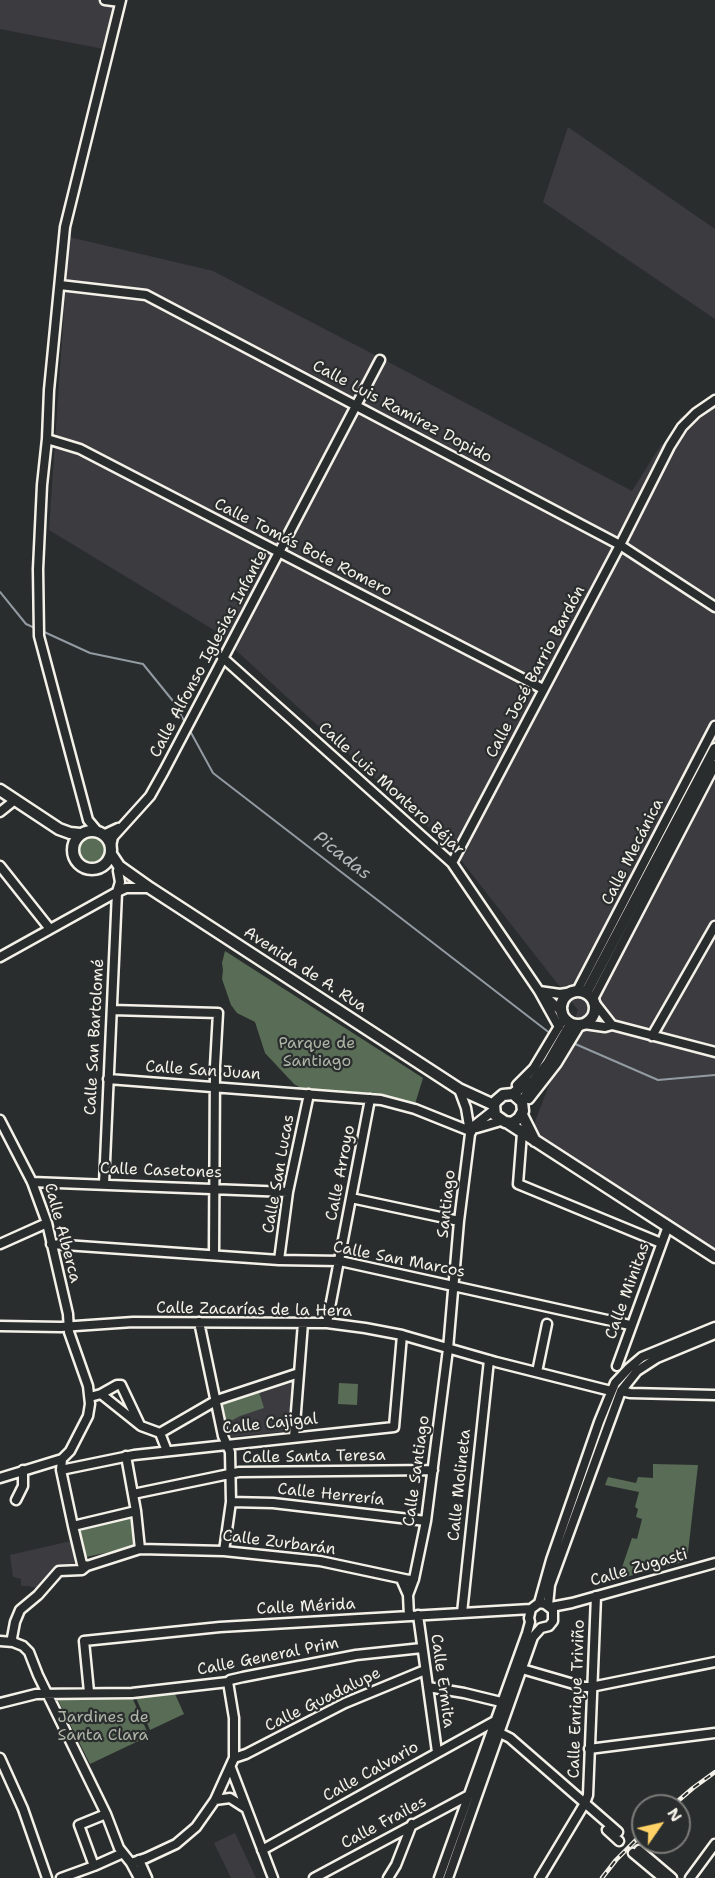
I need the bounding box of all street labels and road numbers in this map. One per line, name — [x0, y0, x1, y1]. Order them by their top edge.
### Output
street label: Calle Luis Ramírez Dopido — [309, 356, 495, 468]
street label: Calle Tomás Bote Romero — [211, 495, 395, 601]
street label: Calle Alfonso Iglesias Infante — [146, 547, 272, 761]
street label: Calle José Barrio Bardón — [482, 583, 590, 761]
street label: Calle Luis Montero Béjar — [314, 718, 468, 860]
street label: Calle Mecánica — [598, 796, 668, 908]
street label: Avenida de A. Rua — [240, 923, 370, 1017]
street label: Calle San Bartolomé — [81, 958, 109, 1116]
street label: Calle San Juan — [145, 1057, 261, 1085]
street label: Calle San Lucas — [259, 1113, 299, 1235]
street label: Calle Arroyo — [322, 1124, 360, 1222]
street label: Calle Casetones — [100, 1159, 222, 1183]
street label: Santiago — [434, 1169, 460, 1239]
street label: Calle Alberca — [39, 1181, 85, 1285]
street label: Calle San Marcos — [331, 1238, 467, 1282]
street label: Calle Minitas — [602, 1240, 654, 1342]
street label: Calle Zacarías de la Hera — [156, 1299, 352, 1321]
street label: Calle Cajigal — [221, 1409, 319, 1439]
street label: Calle Santiago — [400, 1414, 434, 1528]
street label: Calle Molineta — [445, 1428, 475, 1542]
street label: Calle Santa Teresa — [242, 1446, 386, 1468]
street label: Calle Herrería — [277, 1480, 385, 1510]
street label: Calle Zurbarán — [221, 1527, 337, 1559]
street label: Calle Zugasti — [588, 1545, 690, 1591]
street label: Calle Mérida — [256, 1595, 356, 1619]
street label: Calle Enrique Triviño — [565, 1619, 589, 1779]
street label: Calle Ermita — [426, 1633, 458, 1729]
street label: Calle General Prim — [196, 1634, 340, 1680]
street label: Calle Guadalupe — [262, 1664, 384, 1736]
street label: Calle Calvario — [320, 1738, 422, 1806]
street label: Calle Frailes — [338, 1792, 430, 1854]

